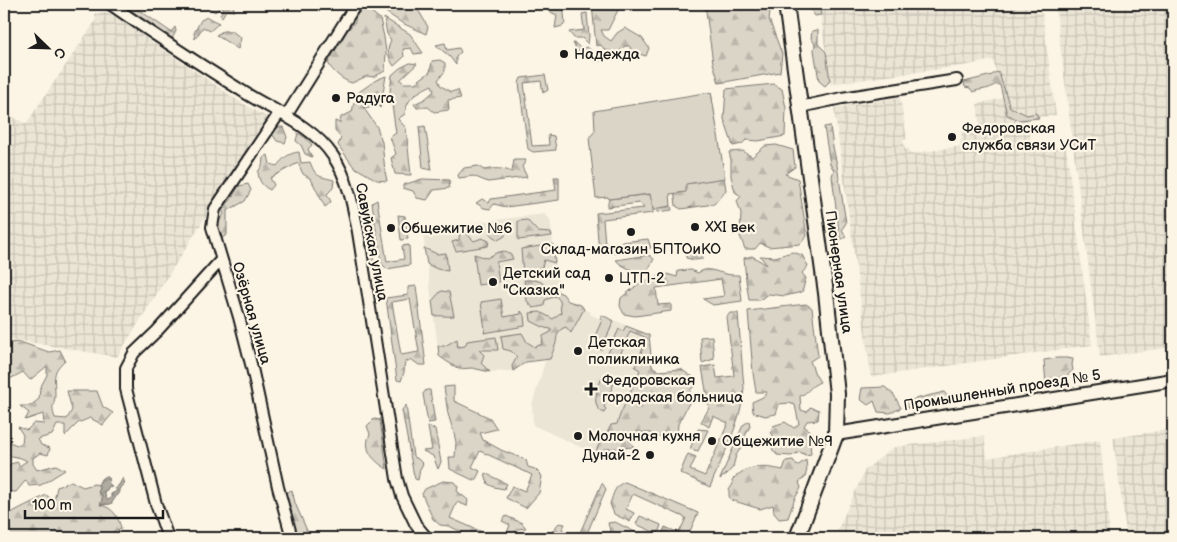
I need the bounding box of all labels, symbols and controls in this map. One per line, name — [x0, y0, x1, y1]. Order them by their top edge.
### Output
north arrow — [22, 22, 72, 72]
text: С — [50, 45, 69, 61]
place label: Надежда — [574, 45, 640, 64]
marker: Надежда — [558, 48, 570, 60]
place label: Радуга — [346, 89, 395, 108]
marker: Радуга — [330, 92, 342, 104]
place label: Федоровская служба связи УСиТ — [962, 119, 1097, 155]
marker: Федоровская служба связи УСиТ — [946, 131, 958, 143]
street label: Савуйская улица — [351, 181, 392, 303]
street label: Пионерная улица — [820, 209, 857, 335]
place label: XXI век — [704, 218, 755, 237]
place label: Общежитие №6 — [401, 219, 513, 238]
marker: XXI век — [689, 221, 701, 233]
marker: Общежитие №6 — [385, 222, 397, 234]
marker: Склад-магазин БПТОиКО — [625, 226, 637, 238]
place label: Склад-магазин БПТОиКО — [541, 240, 721, 259]
street label: Озёрная улица — [228, 260, 275, 367]
place label: Детский сад "Сказка" — [503, 264, 590, 300]
place label: ЦТП-2 — [619, 269, 665, 288]
marker: ЦТП-2 — [603, 272, 615, 284]
marker: Детский сад "Сказка" — [487, 276, 499, 288]
place label: Детская поликлиника — [588, 333, 680, 369]
marker: Детская поликлиника — [572, 345, 584, 357]
street label: Промышленный проезд № 5 — [902, 366, 1102, 415]
place label: Федоровская городская больница — [602, 371, 743, 407]
marker: Федоровская городская больница — [584, 382, 598, 396]
place label: Молочная кухня — [588, 427, 701, 446]
marker: Молочная кухня — [572, 430, 584, 442]
place label: Общежитие №9 — [722, 432, 833, 451]
marker: Общежитие №9 — [706, 435, 718, 447]
place label: Дунай-2 — [582, 446, 640, 465]
marker: Дунай-2 — [644, 449, 656, 461]
scale bar — [25, 487, 162, 519]
text: 100 m — [32, 496, 72, 515]

